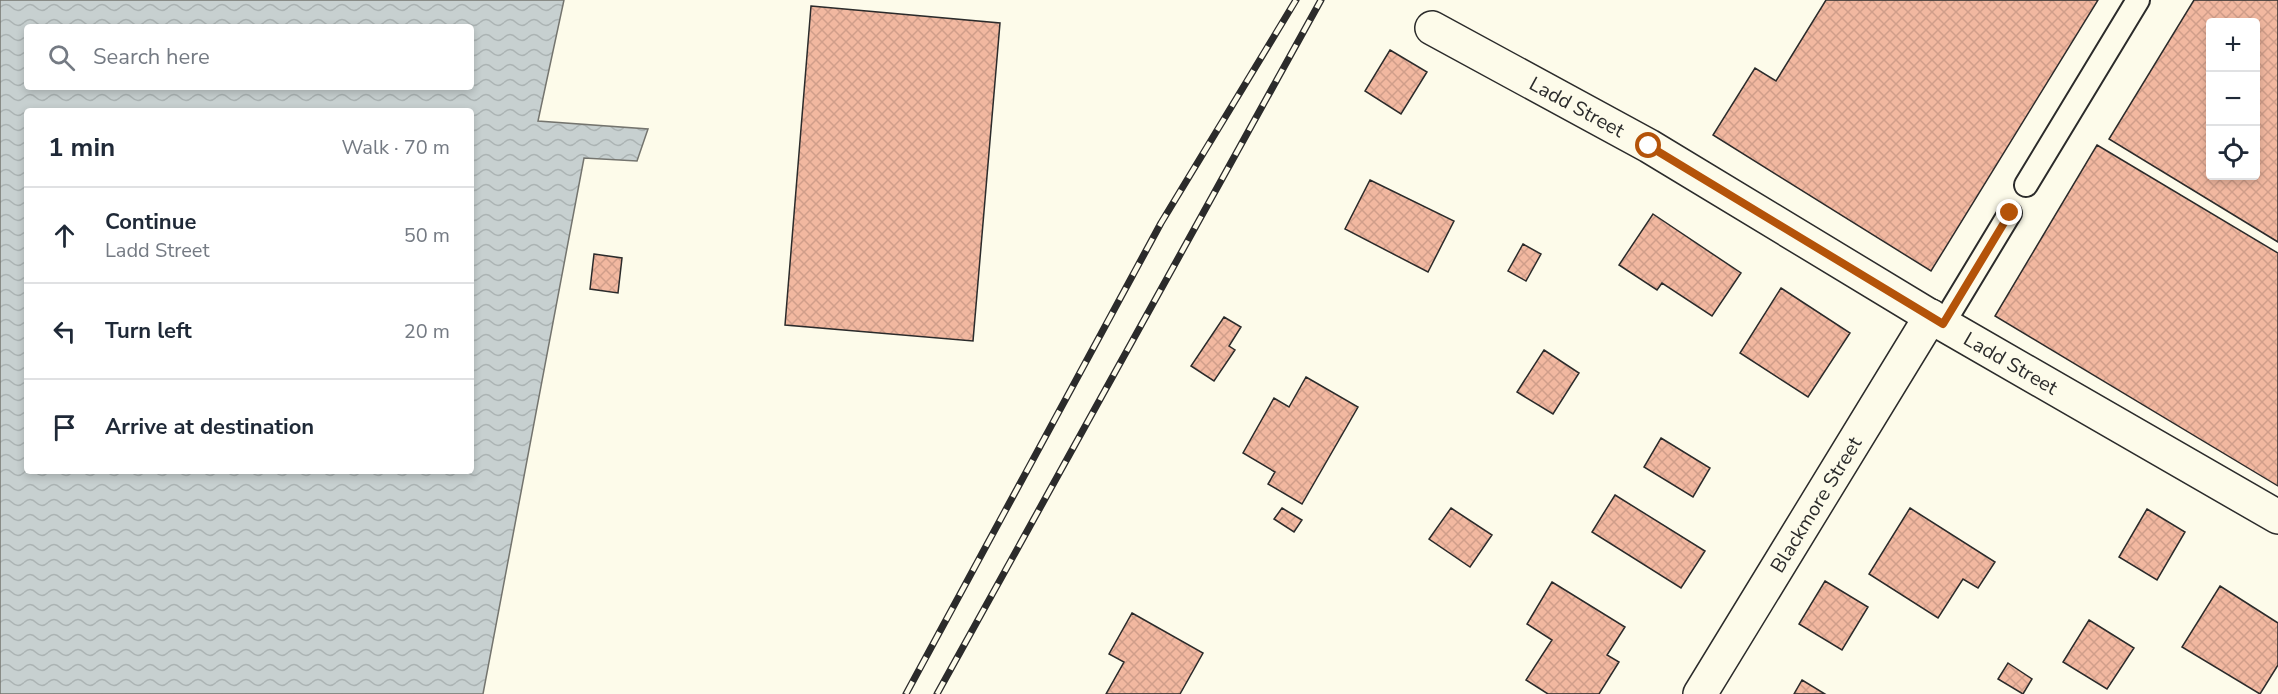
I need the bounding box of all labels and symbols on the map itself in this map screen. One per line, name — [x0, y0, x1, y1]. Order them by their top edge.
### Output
street label: Ladd Street — [1524, 70, 1630, 145]
route start — [1635, 132, 1661, 158]
route end — [1996, 199, 2022, 225]
street label: Ladd Street — [1959, 326, 2064, 402]
street label: Blackmore Street — [1764, 431, 1869, 578]

